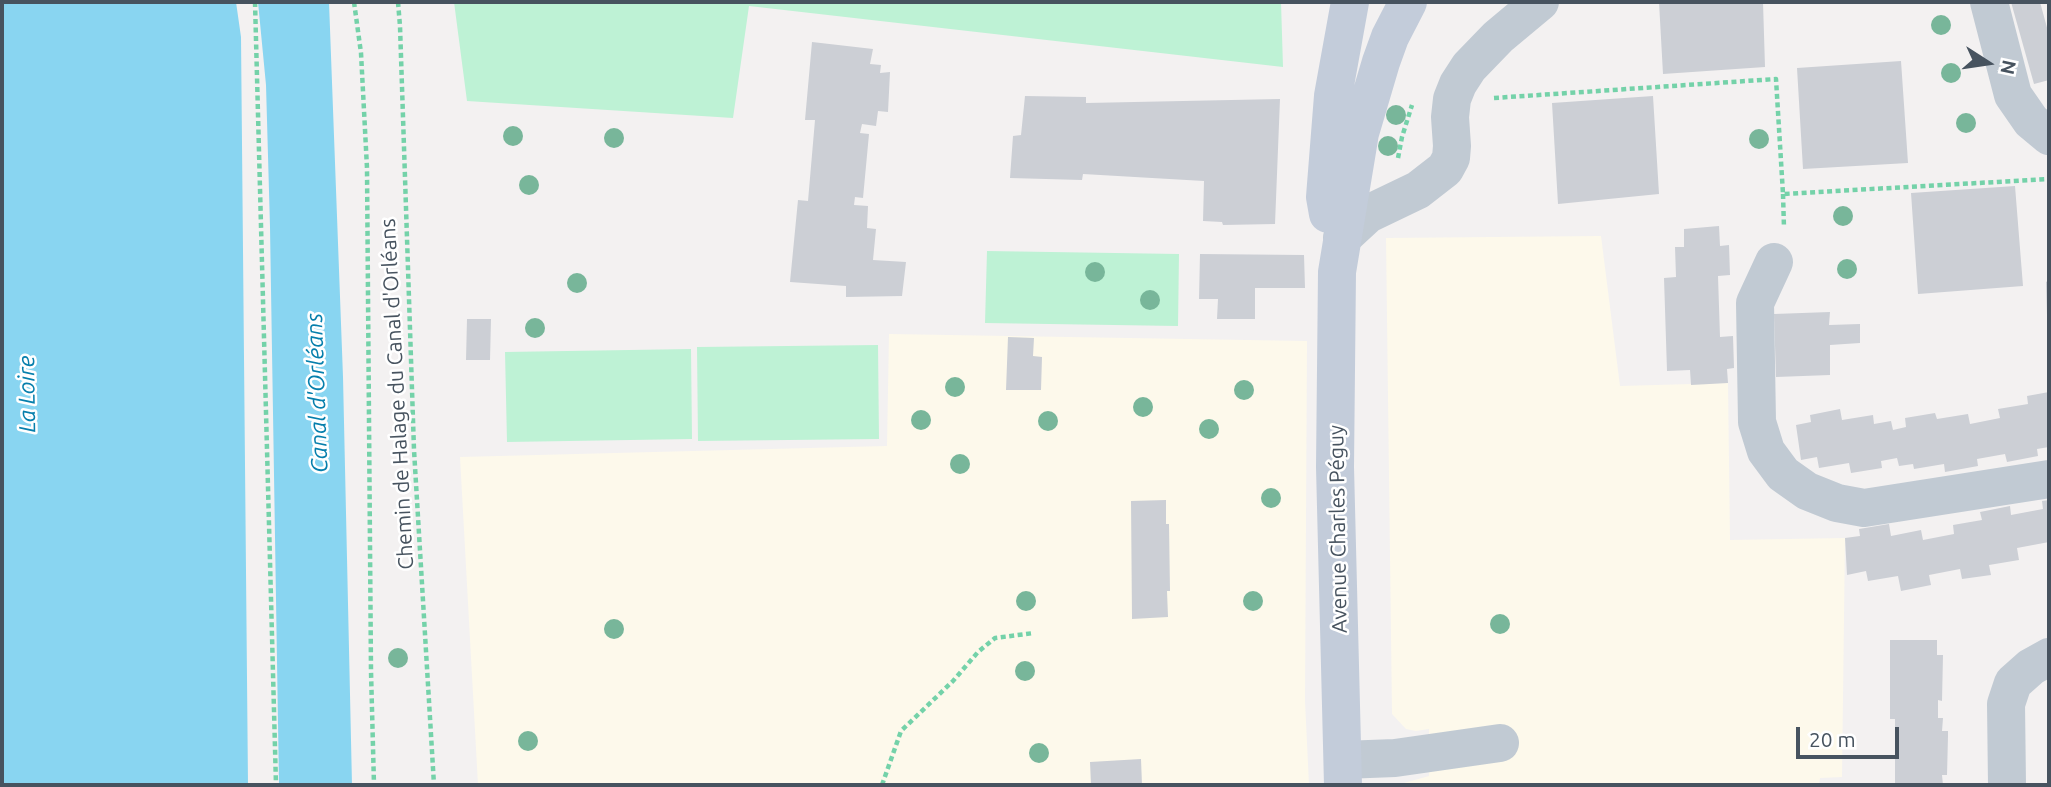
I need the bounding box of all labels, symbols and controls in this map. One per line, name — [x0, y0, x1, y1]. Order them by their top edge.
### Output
north arrow — [1953, 28, 2023, 98]
text: N — [1996, 58, 2021, 77]
street label: Chemin de Halage du Canal d'Orléans — [375, 218, 419, 570]
water label: Canal d'Orléans — [300, 313, 334, 473]
water label: La Loire — [13, 355, 41, 433]
street label: Avenue Charles Péguy — [1324, 425, 1352, 633]
scale bar — [1799, 714, 1902, 758]
text: 20 m — [1809, 727, 1856, 751]

